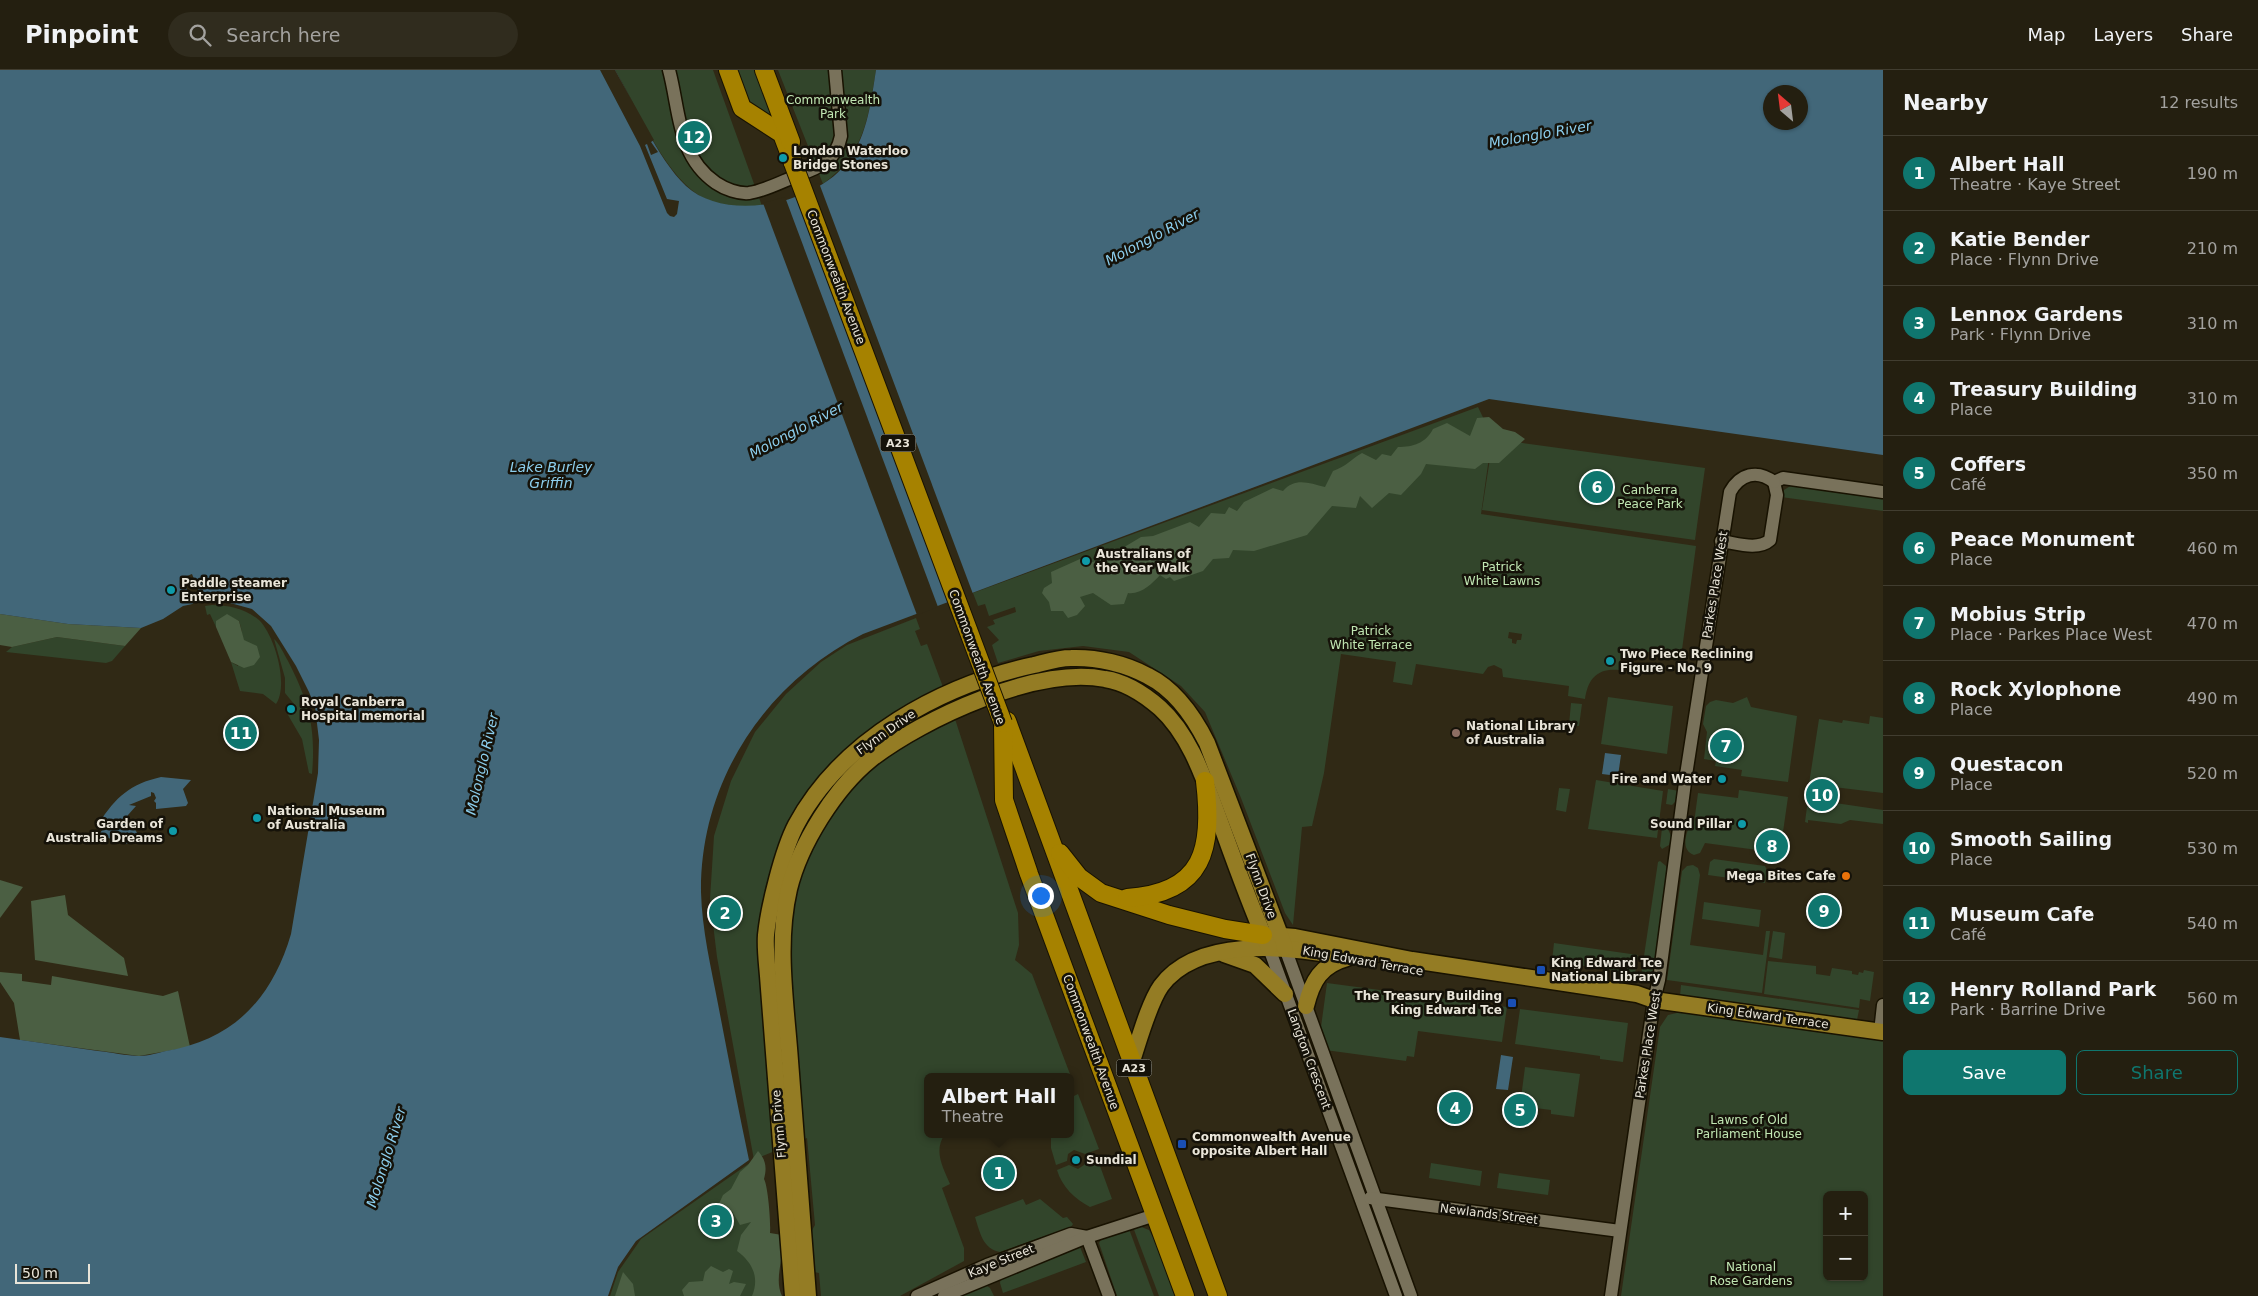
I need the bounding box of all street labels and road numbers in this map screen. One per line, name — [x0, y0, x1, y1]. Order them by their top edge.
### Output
street label: Commonwealth Avenue — [804, 208, 868, 346]
road number: A23 — [880, 434, 916, 452]
street label: Parkes Place West — [1700, 530, 1730, 640]
street label: Commonwealth Avenue — [946, 588, 1008, 726]
street label: Flynn Drive — [854, 707, 918, 757]
street label: Flynn Drive — [1243, 851, 1279, 921]
street label: King Edward Terrace — [1301, 943, 1425, 979]
street label: Commonwealth Avenue — [1060, 973, 1122, 1111]
street label: Parkes Place West — [1633, 990, 1663, 1100]
street label: King Edward Terrace — [1706, 1001, 1830, 1031]
street label: Langton Crescent — [1284, 1007, 1334, 1111]
road number: A23 — [1116, 1060, 1152, 1076]
street label: Flynn Drive — [769, 1089, 789, 1159]
street label: Newlands Street — [1439, 1201, 1539, 1227]
street label: Kaye Street — [966, 1241, 1036, 1281]

